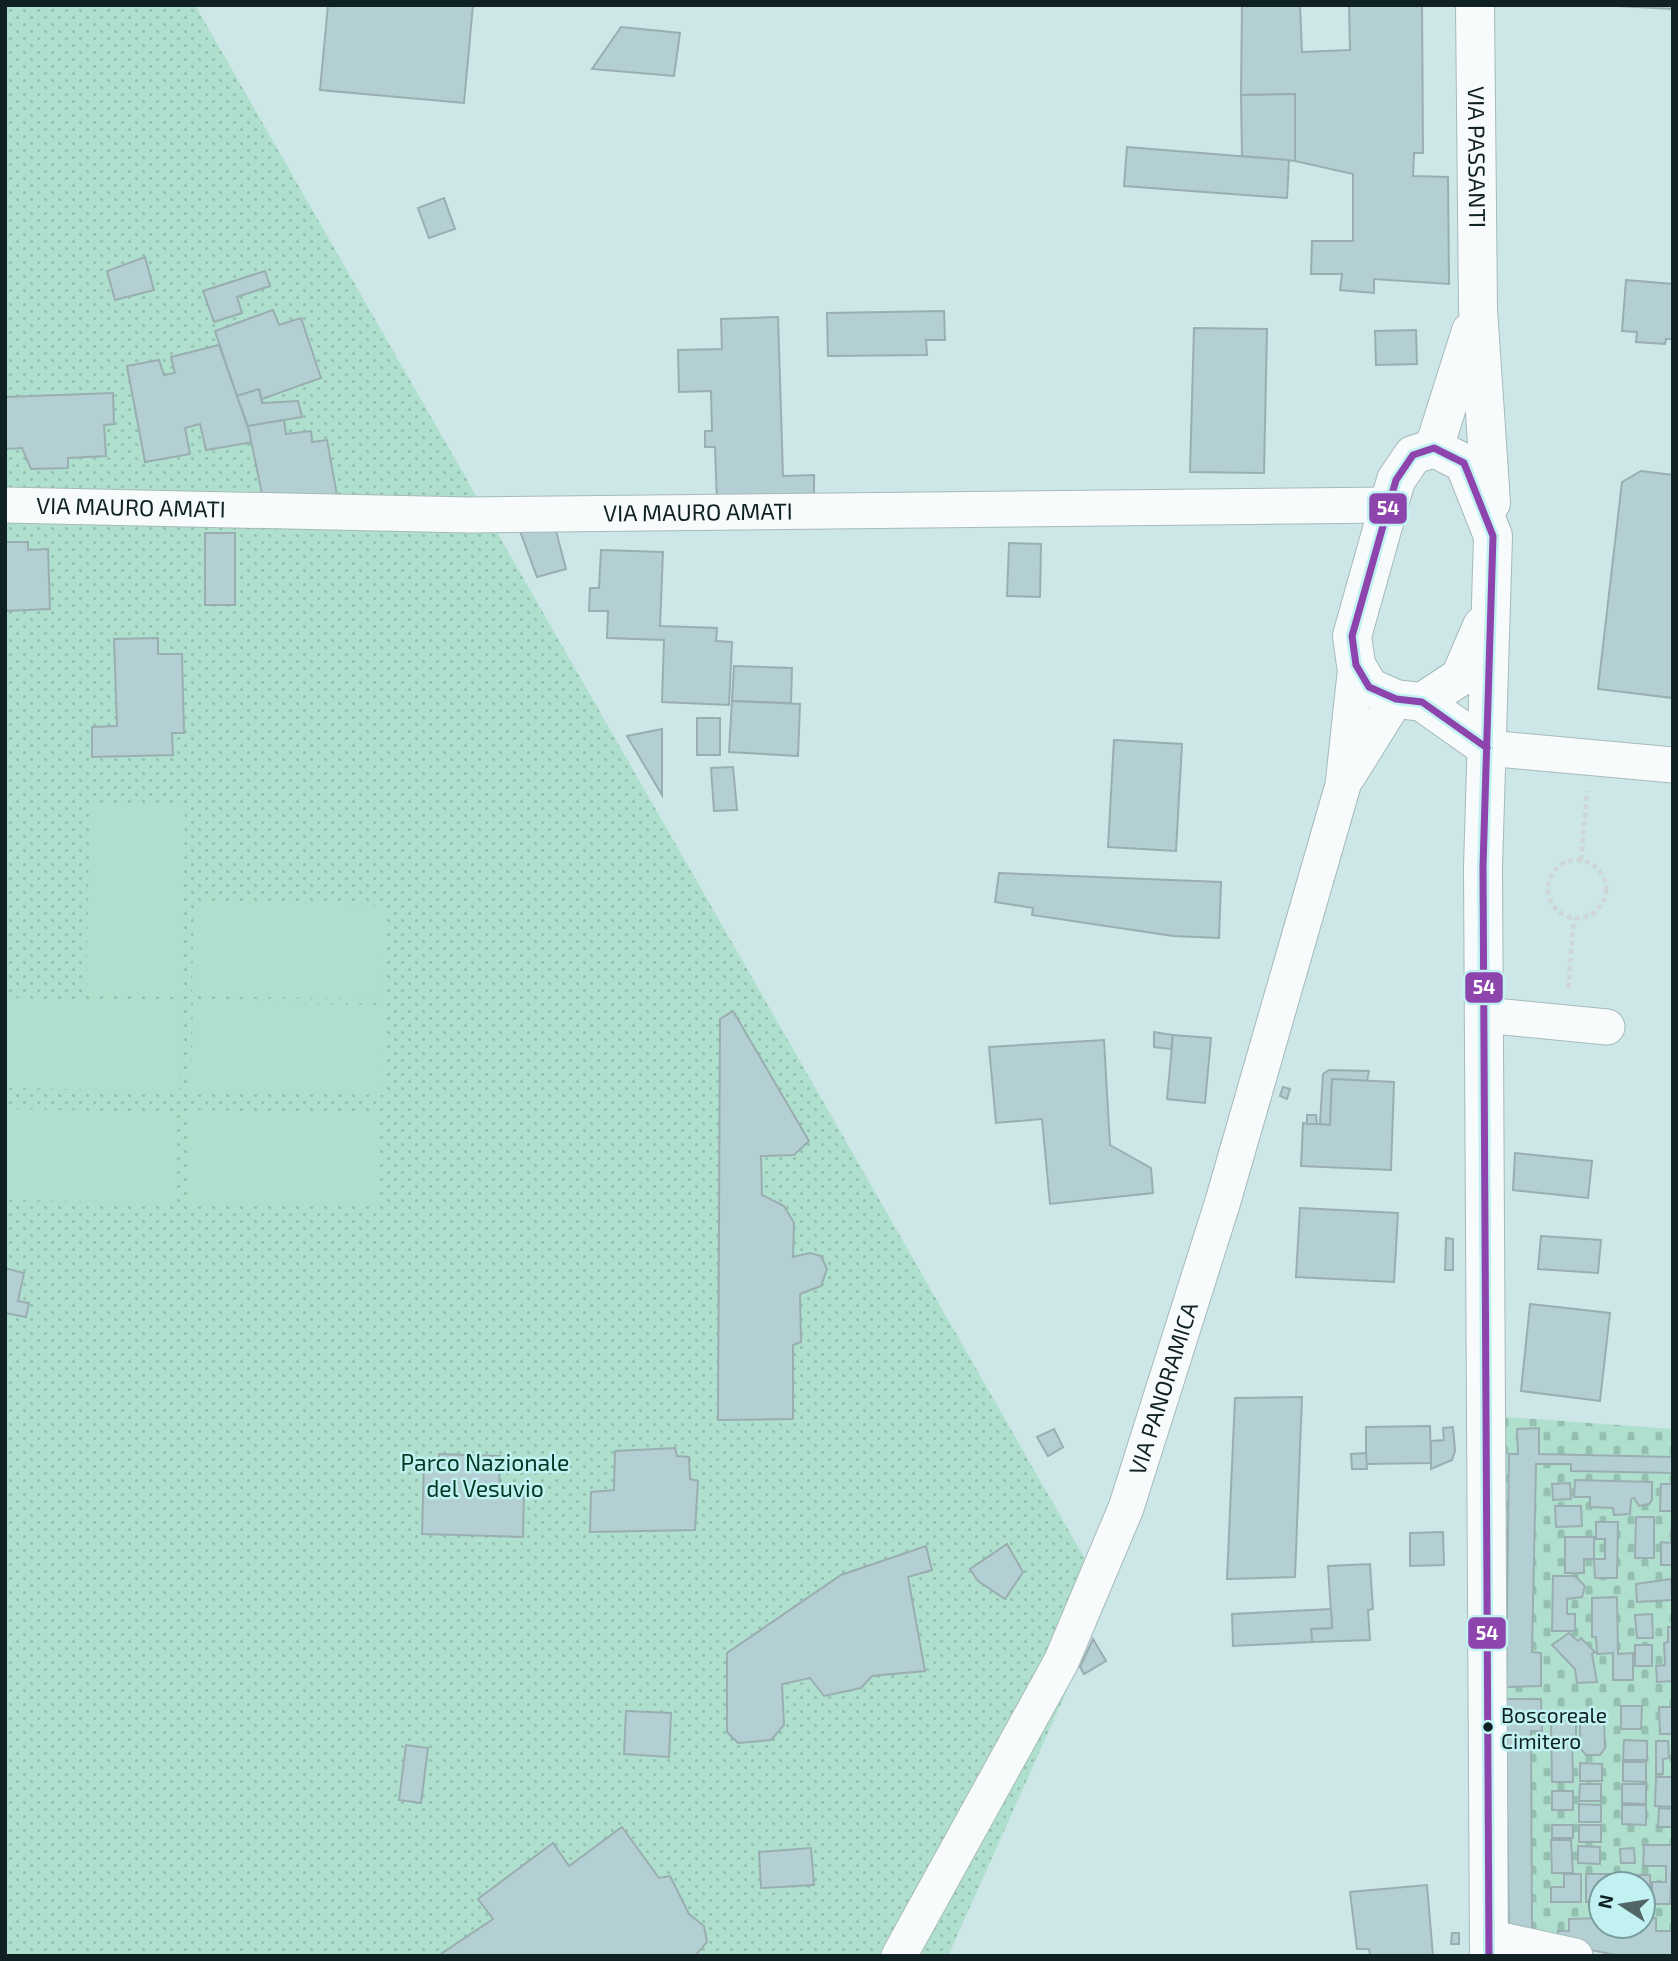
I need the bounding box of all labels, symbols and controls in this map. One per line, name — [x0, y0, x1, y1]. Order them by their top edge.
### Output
street label: VIA PASSANTI — [1463, 86, 1492, 228]
street label: VIA MAURO AMATI — [36, 491, 226, 523]
line badge: 54 — [1368, 492, 1408, 525]
street label: VIA MAURO AMATI — [603, 496, 793, 527]
text: 54 — [1377, 496, 1399, 519]
line badge: 54 — [1464, 971, 1504, 1004]
text: 54 — [1473, 975, 1495, 998]
street label: VIA PANORAMICA — [1122, 1298, 1203, 1478]
park label: Parco Nazionale del Vesuvio — [401, 1448, 569, 1502]
line badge: 54 — [1467, 1616, 1507, 1650]
text: 54 — [1476, 1621, 1498, 1644]
place label: Boscoreale Cimitero — [1501, 1702, 1607, 1753]
marker: Boscoreale Cimitero — [1481, 1720, 1495, 1734]
north arrow — [1587, 1870, 1657, 1940]
text: N — [1592, 1892, 1618, 1910]

